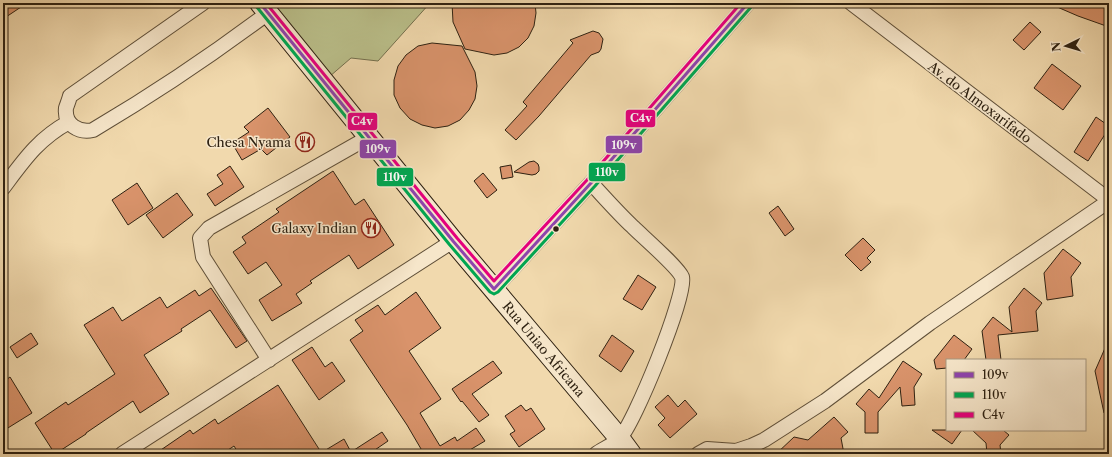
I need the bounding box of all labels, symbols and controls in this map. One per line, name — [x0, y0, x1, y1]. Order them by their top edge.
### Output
north arrow — [1046, 26, 1086, 66]
text: N — [1049, 41, 1063, 52]
street label: Av. do Almoxarifado — [924, 57, 1035, 146]
line badge: C4v — [625, 109, 656, 128]
text: C4v — [630, 111, 652, 125]
line badge: C4v — [347, 112, 378, 131]
text: C4v — [351, 114, 373, 128]
restaurant icon: Chesa Nyama — [294, 131, 316, 153]
place label: Chesa Nyama — [207, 134, 291, 150]
line badge: 109v — [605, 135, 643, 154]
text: 109v — [611, 138, 637, 152]
line badge: 109v — [359, 139, 397, 159]
text: 109v — [365, 142, 391, 156]
line badge: 110v — [588, 162, 626, 182]
text: 110v — [595, 165, 619, 179]
line badge: 110v — [376, 167, 414, 187]
text: 110v — [383, 170, 407, 184]
restaurant icon: Galaxy Indian — [360, 217, 382, 239]
place label: Galaxy Indian — [271, 220, 357, 236]
unlabelled marker — [551, 224, 561, 234]
street label: Rua Uniao Africana — [499, 298, 589, 400]
legend — [946, 359, 1086, 431]
text: 109v — [982, 367, 1009, 382]
text: 110v — [982, 387, 1007, 402]
text: C4v — [982, 407, 1005, 422]

